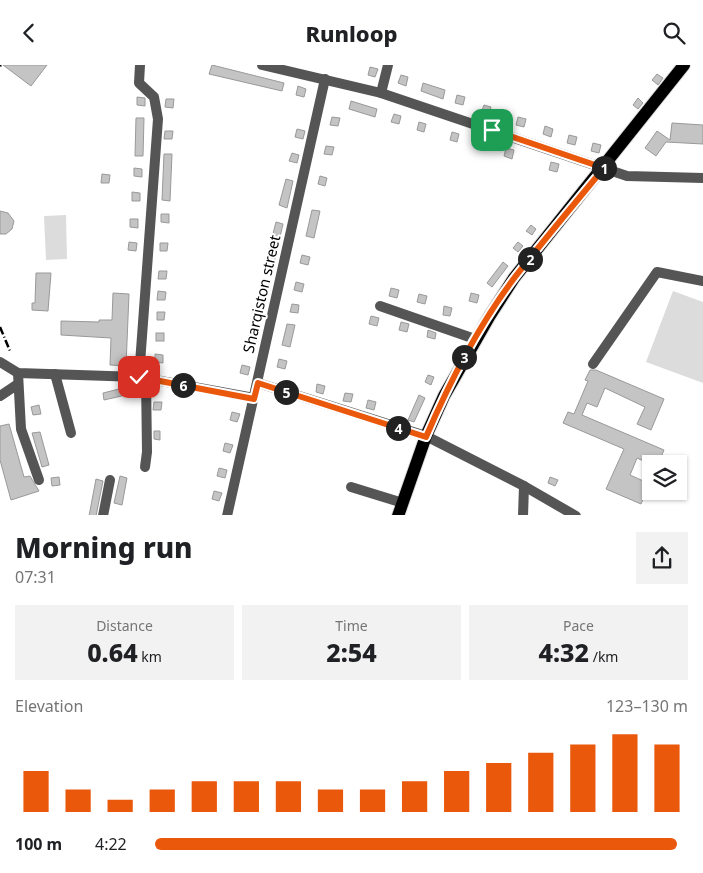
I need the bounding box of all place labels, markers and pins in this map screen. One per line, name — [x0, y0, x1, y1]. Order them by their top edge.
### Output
pin — [471, 109, 513, 151]
pin: 1 — [592, 155, 616, 181]
pin: 2 — [518, 247, 542, 271]
pin: 3 — [452, 345, 476, 369]
pin — [118, 356, 160, 398]
pin: 6 — [170, 373, 196, 397]
pin: 5 — [274, 379, 298, 405]
pin: 4 — [386, 415, 410, 441]

